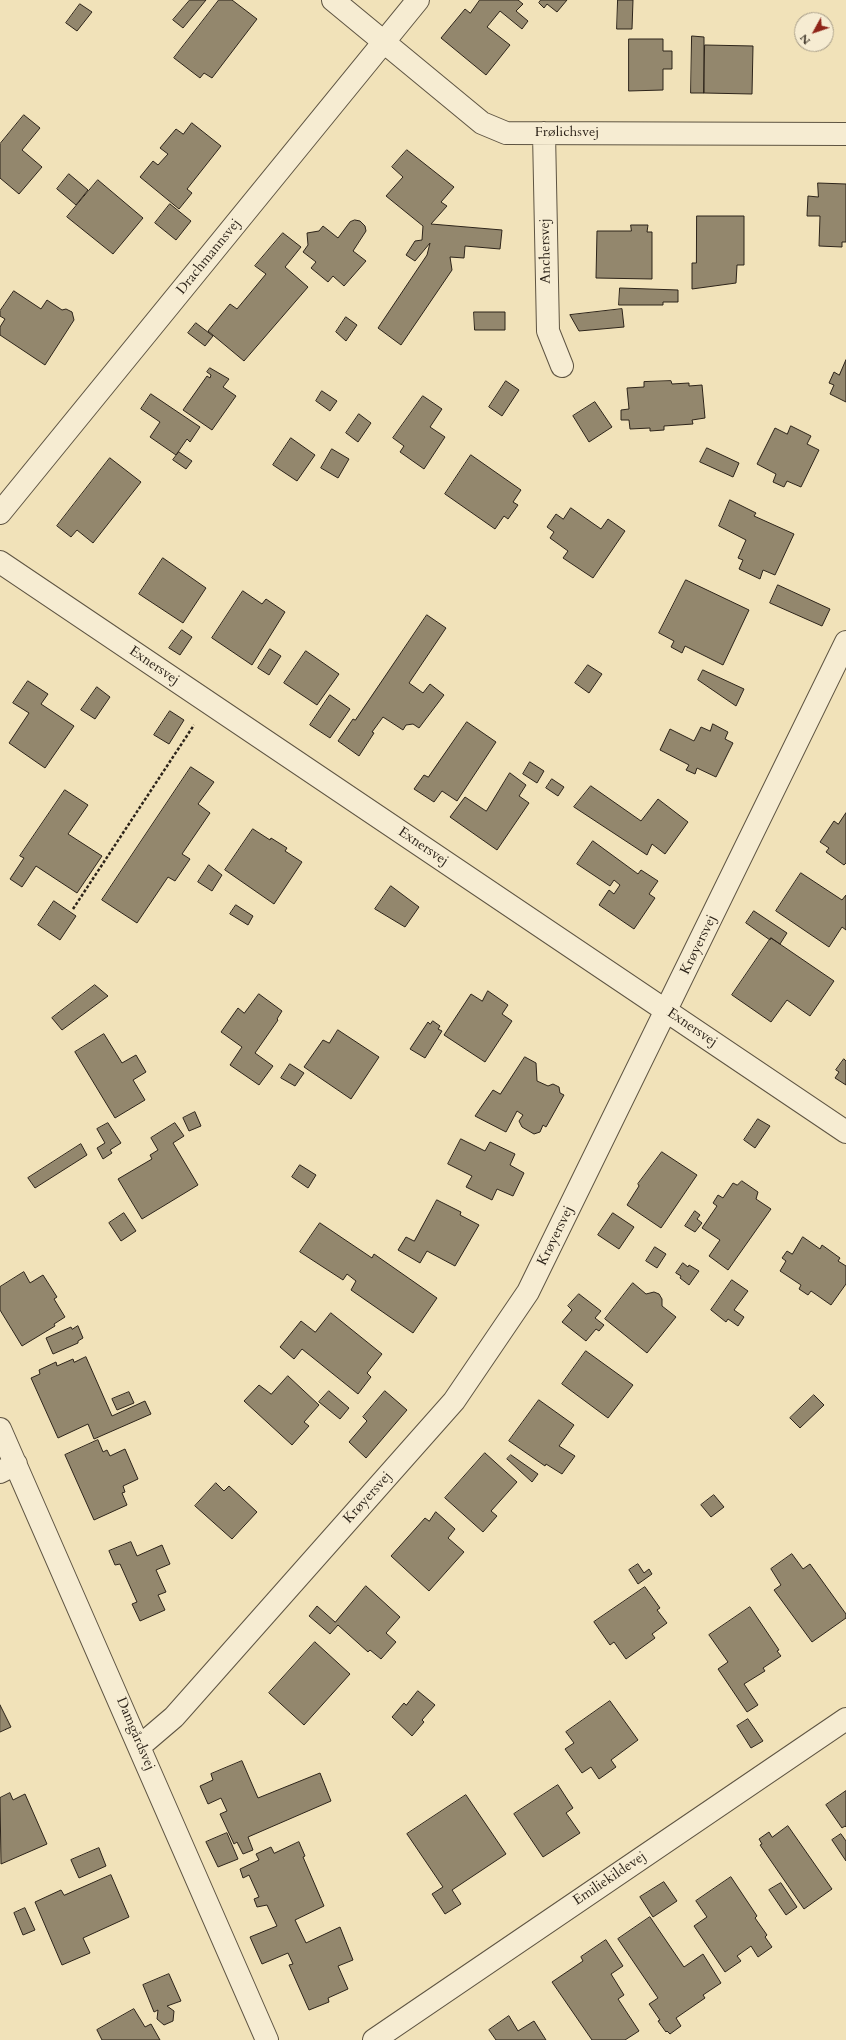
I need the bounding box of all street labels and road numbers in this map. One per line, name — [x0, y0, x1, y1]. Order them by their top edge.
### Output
street label: Frølichsvej — [535, 125, 599, 141]
street label: Drachmannsvej — [173, 216, 245, 298]
street label: Anchersvej — [537, 218, 555, 284]
street label: Exnersvej — [126, 643, 182, 689]
street label: Exnersvej — [395, 824, 451, 870]
street label: Krøyersvej — [677, 912, 721, 978]
street label: Exnersvej — [664, 1005, 720, 1051]
street label: Krøyersvej — [534, 1203, 578, 1269]
street label: Krøyersvej — [340, 1468, 396, 1528]
street label: Damgårdsvej — [112, 1695, 158, 1773]
street label: Emiliekildevej — [570, 1848, 650, 1910]

